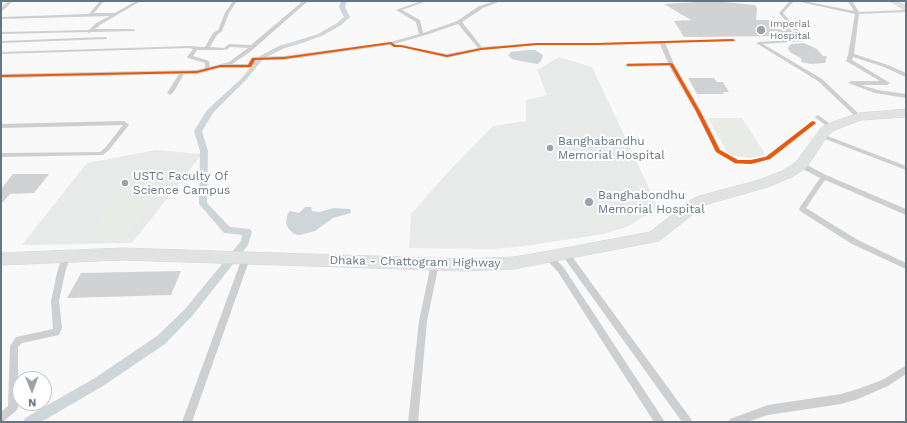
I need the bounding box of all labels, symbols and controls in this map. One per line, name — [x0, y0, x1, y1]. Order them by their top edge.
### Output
place label: Imperial Hospital — [770, 18, 810, 42]
marker: Imperial Hospital — [755, 24, 767, 36]
place label: Banghabandhu Memorial Hospital — [558, 134, 665, 162]
marker: Banghabandhu Memorial Hospital — [545, 143, 555, 153]
place label: USTC Faculty Of Science Campus — [133, 169, 230, 197]
marker: USTC Faculty Of Science Campus — [120, 178, 130, 188]
place label: Banghabondhu Memorial Hospital — [598, 188, 705, 216]
marker: Banghabondhu Memorial Hospital — [583, 196, 595, 208]
street label: Dhaka - Chattogram Highway — [329, 253, 501, 271]
north arrow — [12, 371, 52, 411]
text: N — [28, 396, 36, 409]

